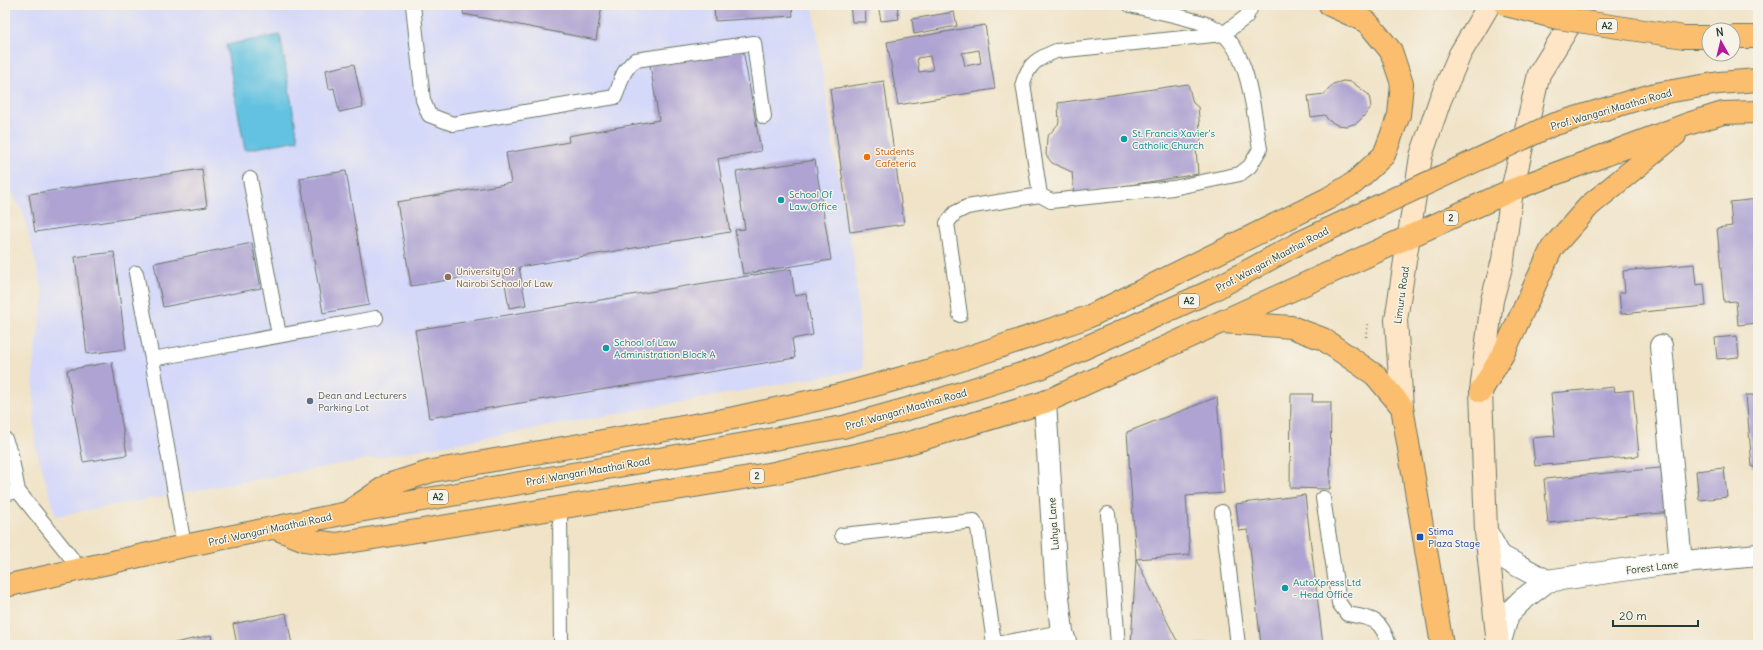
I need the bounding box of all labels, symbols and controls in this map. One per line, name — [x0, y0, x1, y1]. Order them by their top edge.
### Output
road number: A2 — [1597, 19, 1617, 33]
north arrow — [1701, 22, 1741, 62]
text: N — [1715, 25, 1724, 40]
street label: Prof. Wangari Maathai Road — [1549, 86, 1673, 133]
place label: St. Francis Xavier's Catholic Church — [1132, 127, 1216, 152]
marker: St. Francis Xavier's Catholic Church — [1119, 134, 1129, 144]
place label: Students Cafeteria — [875, 145, 917, 170]
marker: Students Cafeteria — [862, 152, 872, 162]
place label: School Of Law Office — [789, 188, 837, 213]
marker: School Of Law Office — [776, 195, 786, 205]
road number: 2 — [1444, 211, 1458, 225]
street label: Prof. Wangari Maathai Road — [1214, 224, 1331, 295]
place label: University Of Nairobi School of Law — [456, 265, 553, 290]
street label: Limuru Road — [1391, 265, 1412, 325]
marker: University Of Nairobi School of Law — [443, 272, 453, 282]
road number: A2 — [1179, 294, 1199, 308]
place label: School of Law Administration Block A — [614, 336, 716, 361]
marker: School of Law Administration Block A — [601, 343, 611, 353]
street label: Prof. Wangari Maathai Road — [844, 386, 968, 433]
place label: Dean and Lecturers Parking Lot — [318, 389, 407, 414]
marker: Dean and Lecturers Parking Lot — [305, 396, 315, 406]
street label: Prof. Wangari Maathai Road — [525, 454, 651, 489]
road number: 2 — [750, 469, 764, 483]
road number: A2 — [428, 490, 448, 504]
street label: Luhya Lane — [1045, 497, 1062, 551]
street label: Prof. Wangari Maathai Road — [207, 510, 333, 549]
place label: Stima Plaza Stage — [1428, 525, 1480, 550]
marker: Stima Plaza Stage — [1415, 532, 1425, 542]
street label: Forest Lane — [1625, 558, 1679, 577]
place label: AutoXpress Ltd - Head Office — [1293, 576, 1361, 601]
marker: AutoXpress Ltd - Head Office — [1280, 583, 1290, 593]
scale bar — [1613, 602, 1698, 628]
text: 20 m — [1619, 608, 1647, 623]

